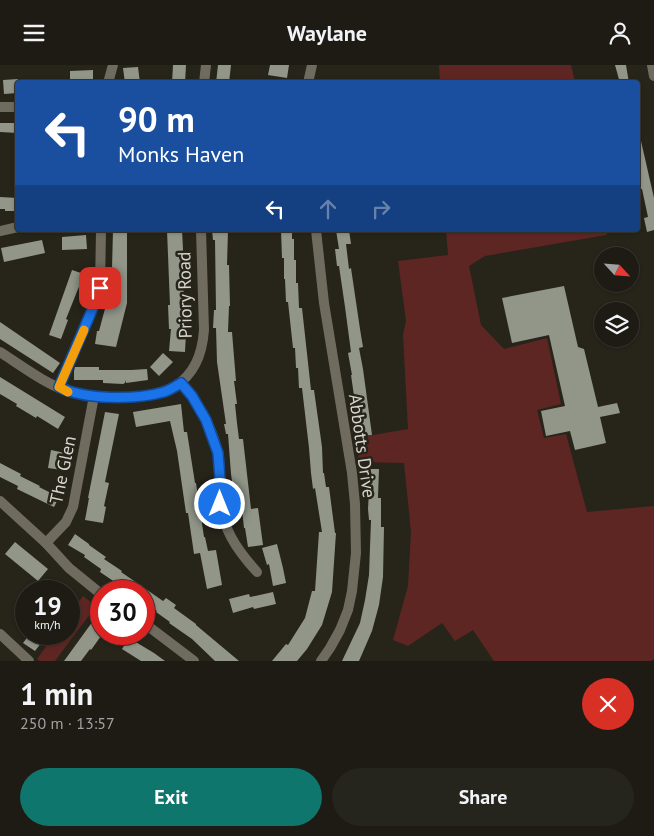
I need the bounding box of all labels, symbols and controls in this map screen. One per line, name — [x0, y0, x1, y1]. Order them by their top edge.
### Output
icon: menu — [20, 19, 48, 47]
text: Waylane — [287, 19, 367, 47]
icon: person — [606, 19, 634, 47]
text: 90 m — [118, 96, 195, 142]
icon: left — [35, 100, 100, 165]
text: Monks Haven — [118, 140, 244, 168]
icon: left — [261, 195, 289, 223]
icon: ahead — [314, 195, 342, 223]
icon: right — [367, 195, 395, 223]
north arrow — [594, 247, 639, 293]
map controls — [594, 247, 639, 347]
street label: Priory Road — [172, 251, 197, 339]
pin — [79, 267, 121, 309]
icon: arrive — [86, 274, 114, 302]
button: layers — [594, 302, 639, 347]
street label: Abbotts Drive — [344, 393, 381, 499]
street label: The Glen — [44, 434, 81, 506]
position arrow — [193, 477, 245, 529]
speed limit sign: 30 — [90, 580, 155, 645]
text: 19 — [33, 590, 62, 622]
text: km/h — [34, 617, 61, 632]
text: 1 min — [20, 674, 93, 713]
button: close — [582, 678, 634, 730]
text: 250 m · 13:57 — [20, 713, 115, 733]
button: Exit — [20, 768, 322, 826]
button: Share — [332, 768, 634, 826]

